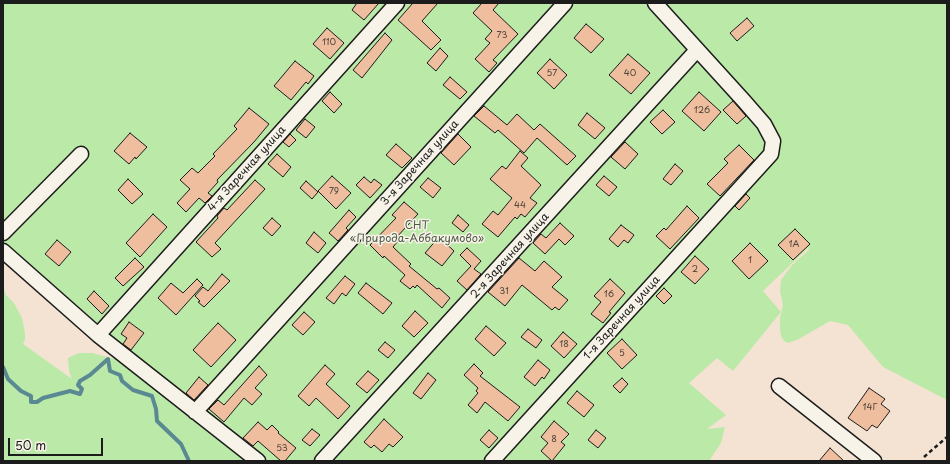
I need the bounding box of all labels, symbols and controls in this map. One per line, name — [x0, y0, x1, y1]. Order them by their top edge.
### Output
house number: 73 — [497, 31, 507, 41]
house number: 110 — [322, 38, 336, 48]
house number: 57 — [547, 69, 557, 79]
house number: 40 — [624, 69, 636, 79]
house number: 126 — [694, 106, 710, 116]
street label: 3-я Заречная улица — [378, 118, 462, 208]
street label: 4-я Заречная улица — [205, 124, 289, 214]
house number: 79 — [329, 187, 339, 197]
house number: 44 — [514, 201, 526, 211]
street label: 2-я Заречная улица — [468, 210, 552, 302]
park label: СНТ «Природа-Аббакумово» — [350, 219, 484, 245]
house number: 1А — [789, 240, 799, 250]
house number: 1 — [748, 256, 752, 266]
house number: 2 — [692, 265, 698, 275]
street label: 1-я Заречная улица — [581, 273, 663, 363]
house number: 31 — [499, 287, 509, 297]
house number: 16 — [604, 290, 614, 300]
house number: 18 — [559, 340, 569, 350]
house number: 5 — [619, 349, 625, 359]
house number: 14Г — [863, 403, 877, 413]
scale bar — [10, 430, 105, 456]
house number: 8 — [551, 435, 557, 445]
text: 50 m — [15, 436, 46, 454]
house number: 53 — [276, 444, 288, 454]

